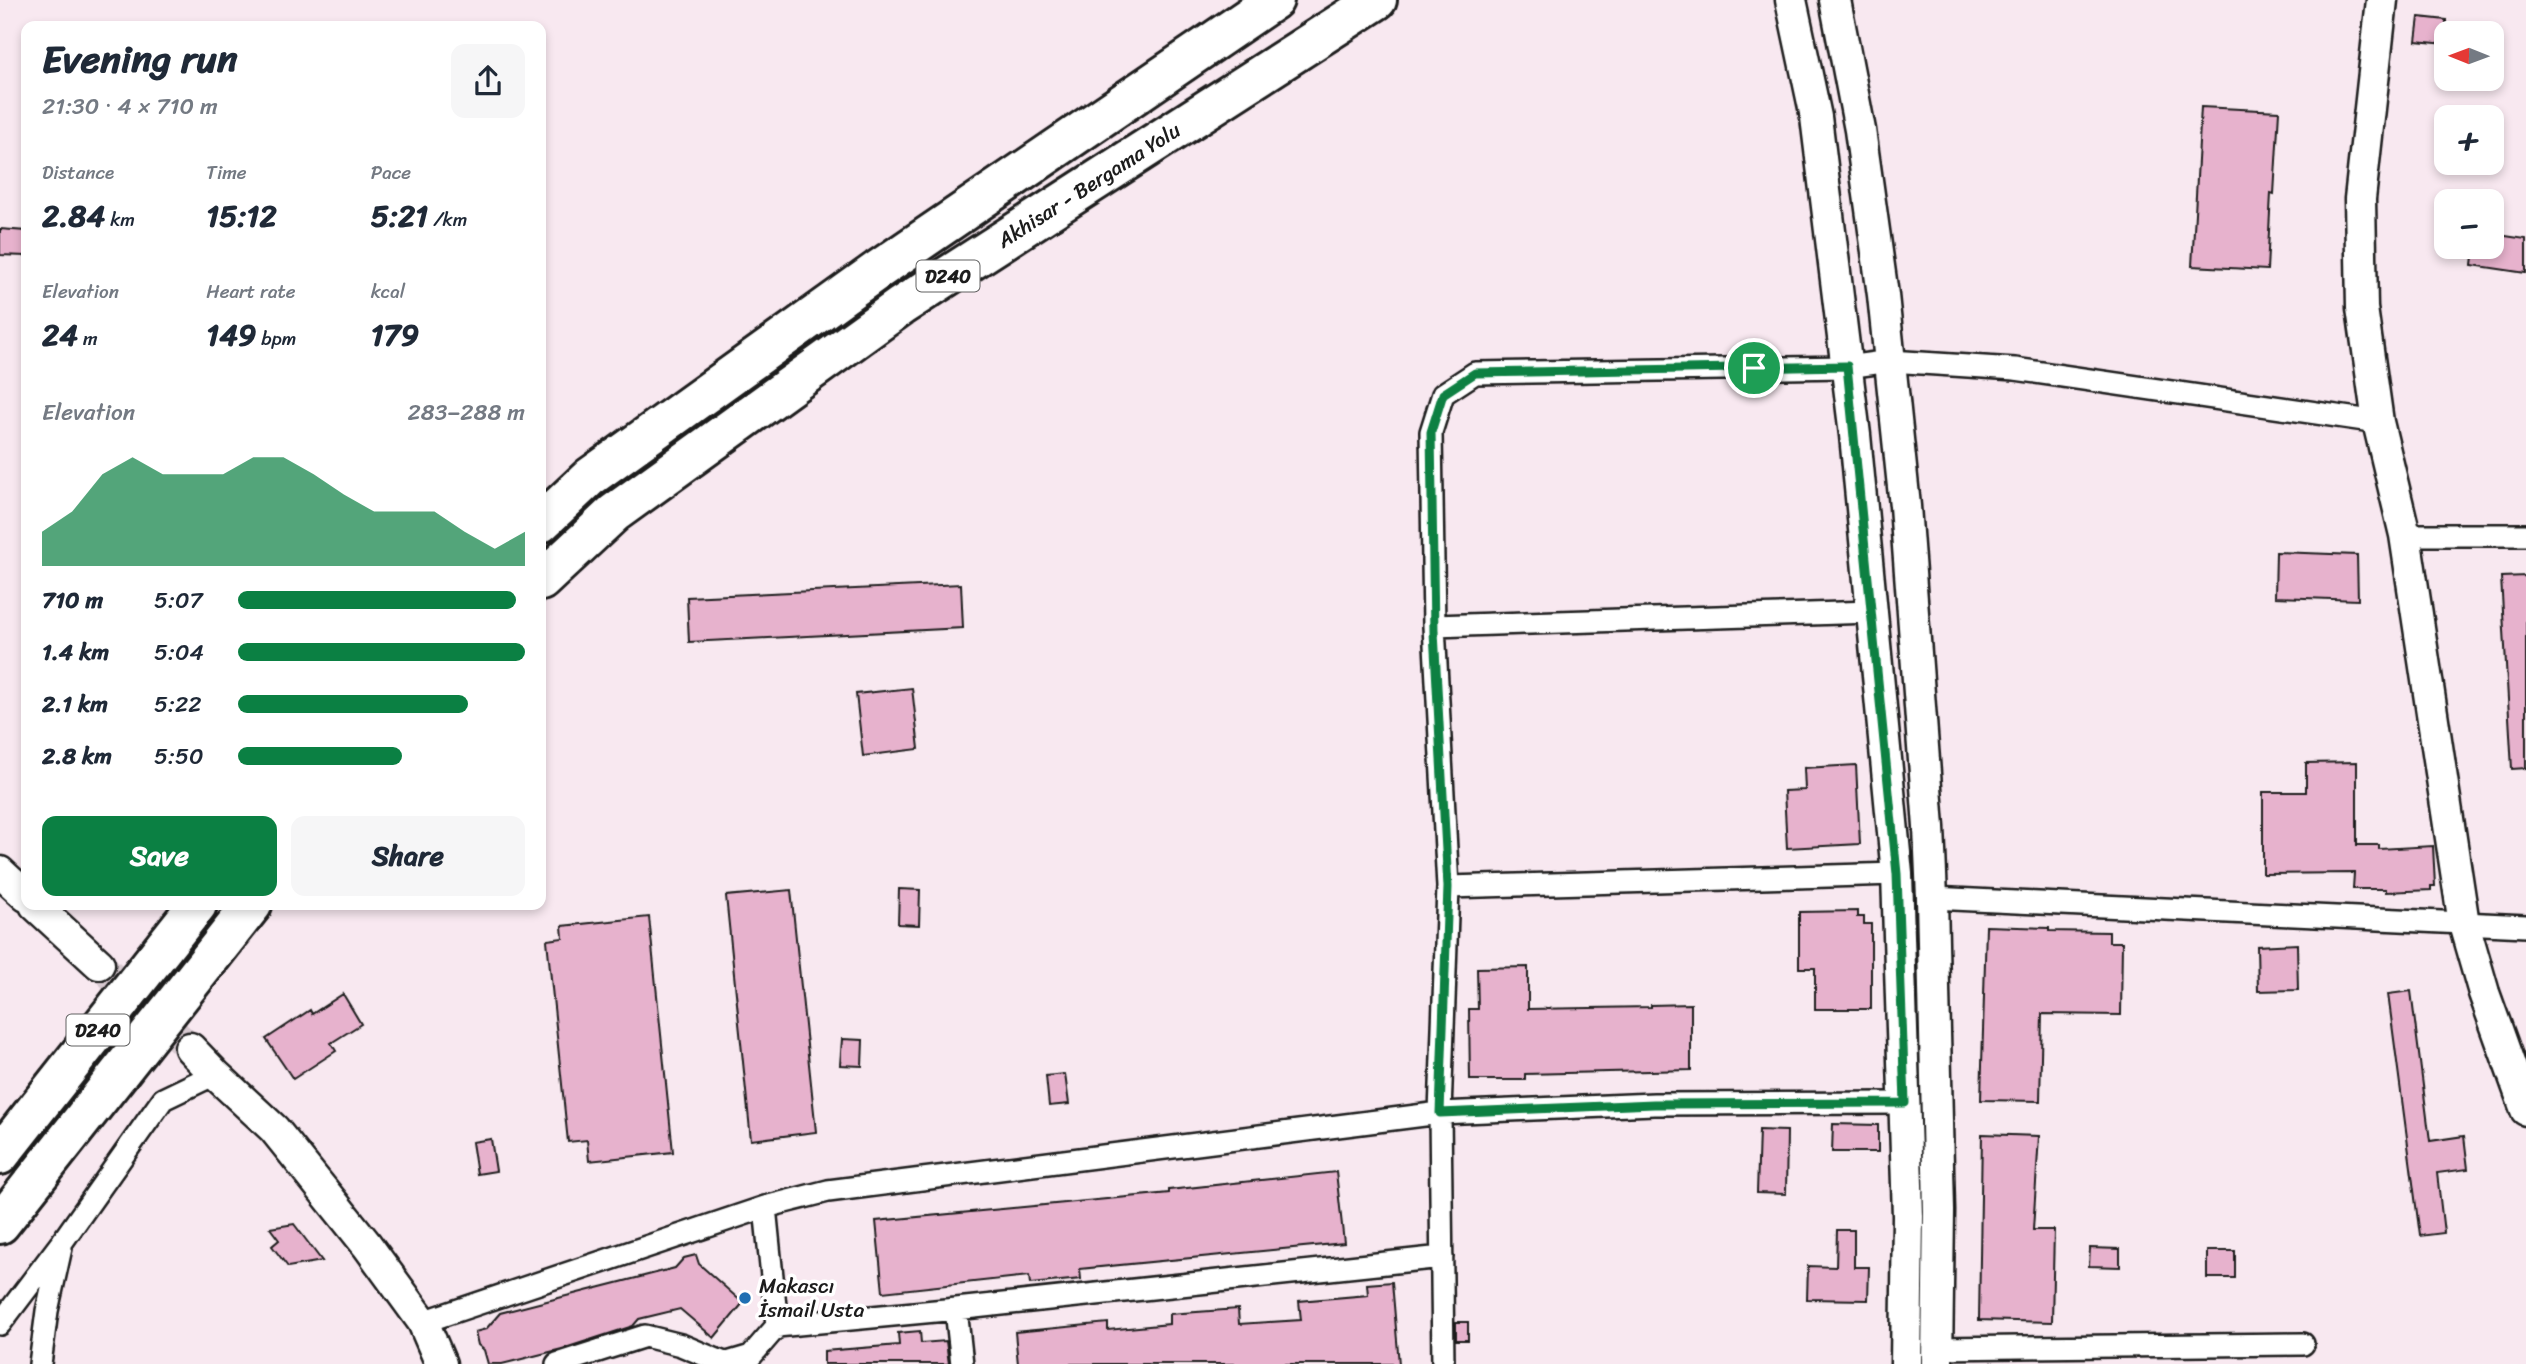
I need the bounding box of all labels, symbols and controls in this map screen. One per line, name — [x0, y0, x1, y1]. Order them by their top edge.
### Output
north arrow — [2434, 21, 2504, 91]
map controls — [2434, 21, 2504, 259]
text: Evening run — [42, 26, 238, 93]
button: share — [451, 44, 525, 118]
text: 21:30 · 4 × 710 m — [42, 86, 218, 127]
button: + — [2434, 105, 2504, 175]
street label: Akhisar - Bergama Yolu — [988, 111, 1189, 259]
text: Distance — [42, 156, 114, 189]
text: Time — [206, 156, 247, 189]
text: Pace — [371, 156, 411, 189]
text: 2.84 — [42, 189, 105, 243]
text: 15:12 — [206, 189, 277, 243]
text: 5:21 — [371, 189, 428, 243]
button: − — [2434, 189, 2504, 259]
text: km — [105, 203, 135, 236]
text: /km — [428, 203, 467, 236]
road number: D240 — [916, 260, 979, 292]
text: Elevation — [42, 275, 119, 308]
text: Heart rate — [206, 275, 296, 308]
text: kcal — [371, 275, 405, 308]
text: 24 — [42, 308, 78, 362]
text: 149 — [206, 308, 256, 362]
text: 179 — [371, 308, 419, 362]
text: m — [78, 322, 98, 355]
text: bpm — [256, 322, 296, 355]
pin — [1724, 338, 1784, 398]
icon: arrive — [1735, 349, 1773, 387]
text: Elevation — [42, 392, 135, 433]
text: 283–288 m — [408, 392, 525, 433]
text: 710 m — [42, 580, 103, 621]
text: 5:07 — [154, 580, 203, 621]
text: 1.4 km — [42, 632, 109, 673]
text: 5:04 — [154, 632, 204, 673]
text: 2.1 km — [42, 684, 108, 725]
text: 5:22 — [154, 684, 202, 725]
text: 2.8 km — [42, 736, 112, 777]
text: 5:50 — [154, 736, 204, 777]
button: Save — [42, 816, 277, 896]
button: Share — [291, 816, 525, 896]
road number: D240 — [66, 1014, 130, 1046]
place label: Makascı İsmail Usta — [758, 1267, 865, 1329]
marker: Makascı İsmail Usta — [737, 1290, 753, 1306]

